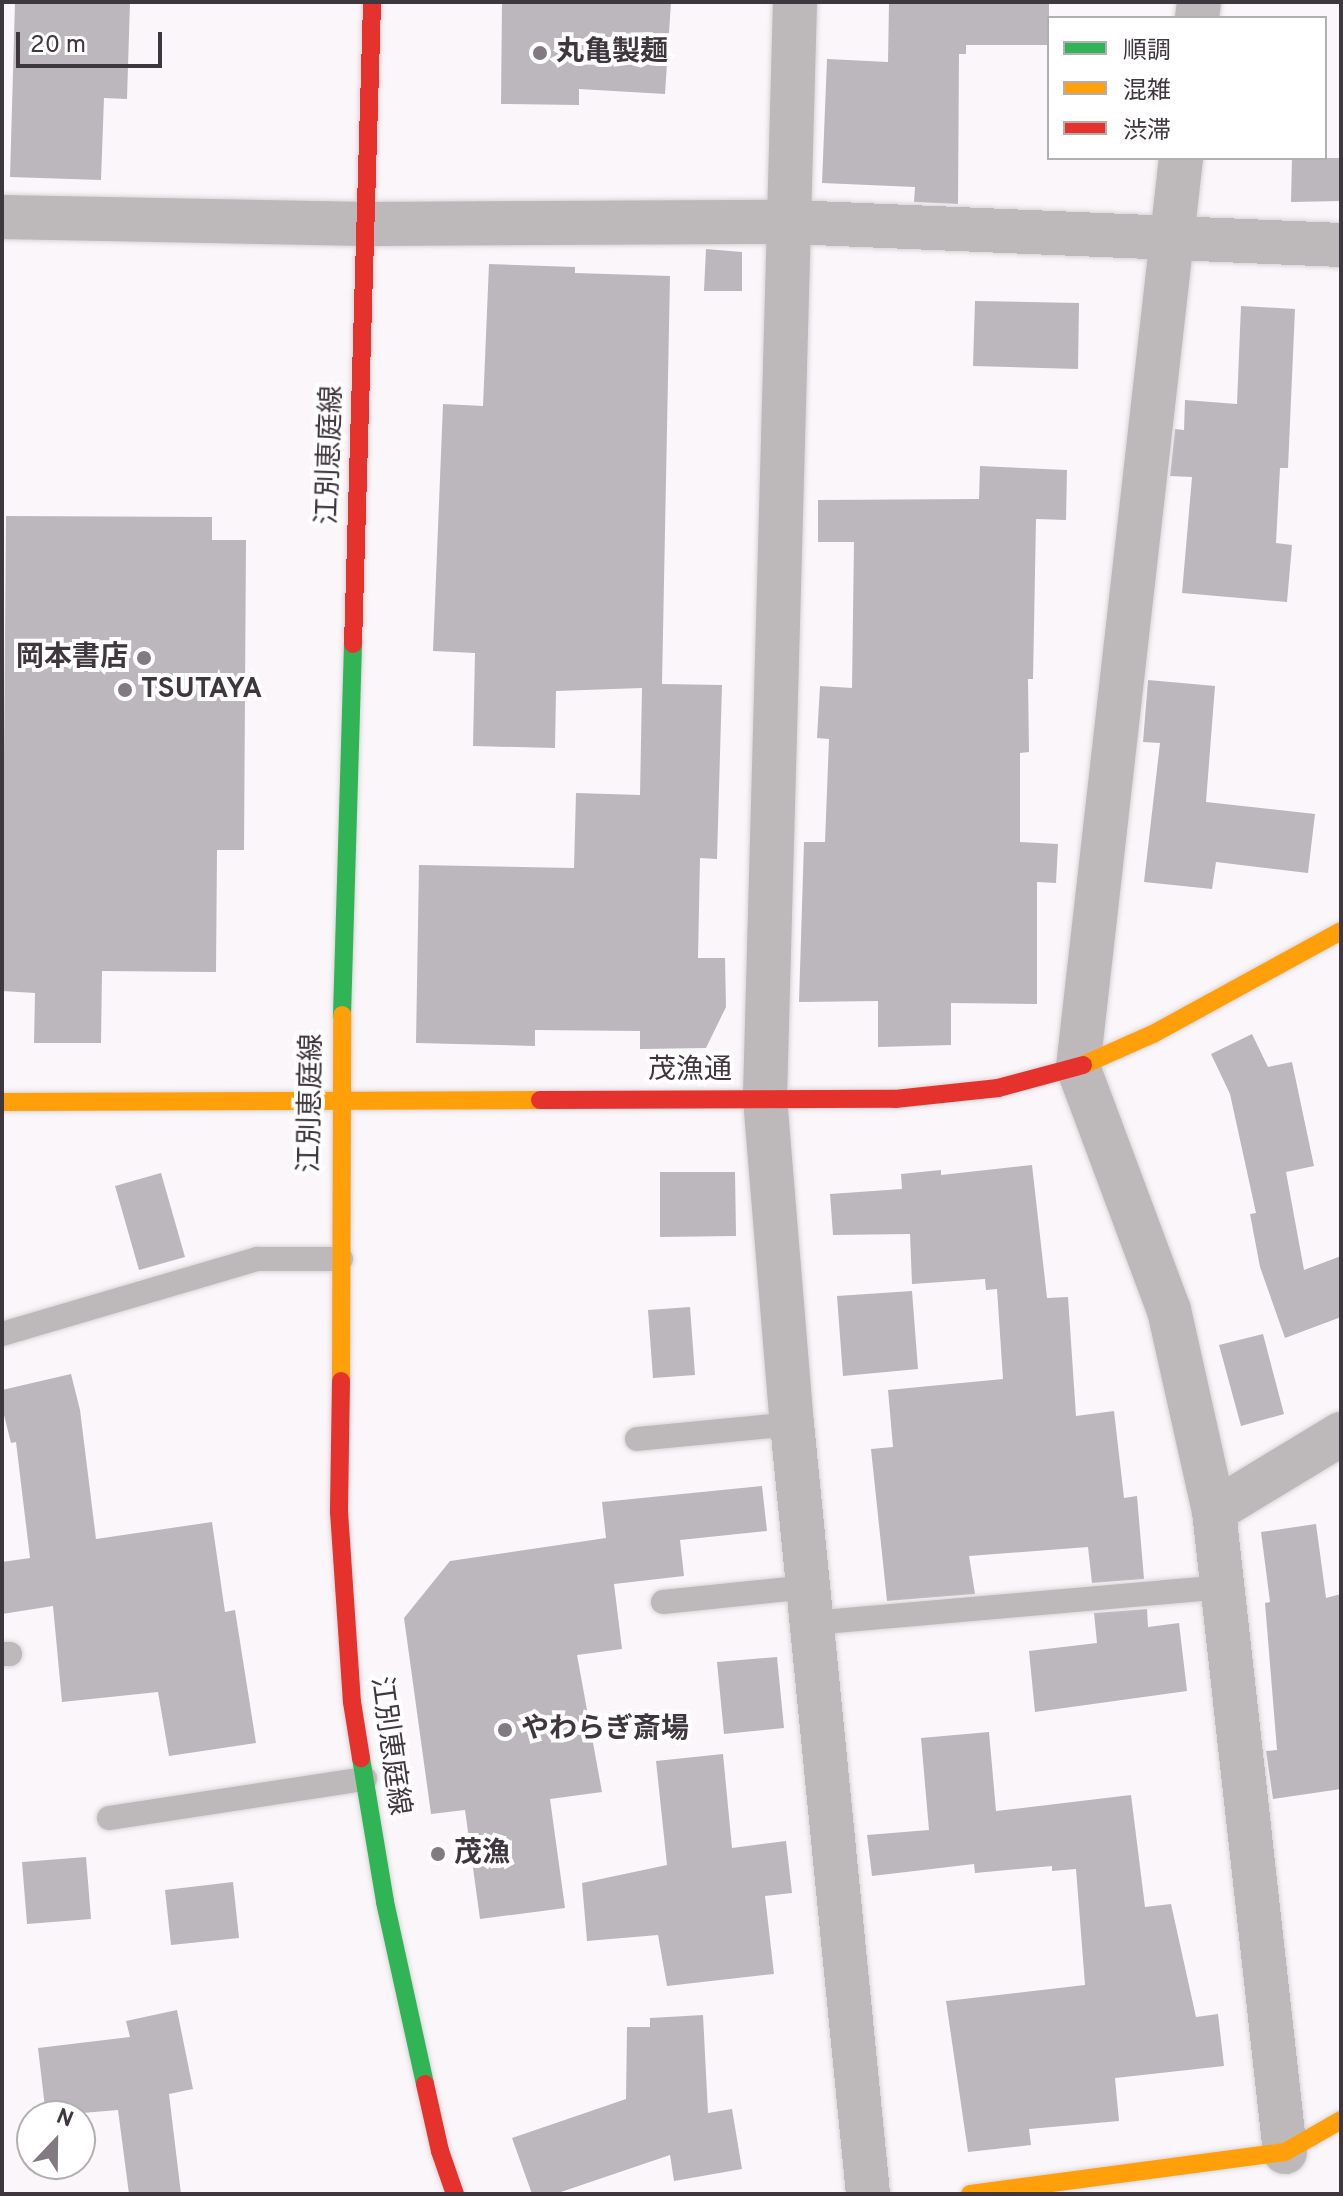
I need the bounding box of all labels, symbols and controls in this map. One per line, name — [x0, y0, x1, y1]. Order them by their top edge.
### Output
scale bar — [20, 16, 166, 66]
legend — [1047, 16, 1327, 160]
text: 20 m — [30, 31, 86, 61]
place label: 丸亀製麺 — [556, 36, 668, 70]
text: 順調 — [1123, 37, 1171, 67]
marker: 丸亀製麺 — [531, 44, 549, 62]
text: 混雑 — [1123, 77, 1171, 107]
text: 渋滞 — [1123, 117, 1171, 147]
street label: 江別恵庭線 — [312, 384, 350, 526]
place label: 岡本書店 — [16, 641, 128, 675]
marker: 岡本書店 — [135, 649, 153, 667]
place label: TSUTAYA — [141, 673, 262, 707]
marker: TSUTAYA — [116, 681, 134, 699]
street label: 江別恵庭線 — [294, 1033, 330, 1173]
street label: 茂漁通 — [648, 1054, 732, 1088]
street label: 江別恵庭線 — [363, 1674, 415, 1818]
place label: やわらぎ斎場 — [521, 1713, 689, 1747]
marker: やわらぎ斎場 — [496, 1721, 514, 1739]
place label: 茂漁 — [454, 1837, 510, 1871]
marker: 茂漁 — [429, 1845, 447, 1863]
north arrow — [16, 2100, 96, 2180]
text: N — [52, 2104, 77, 2135]

